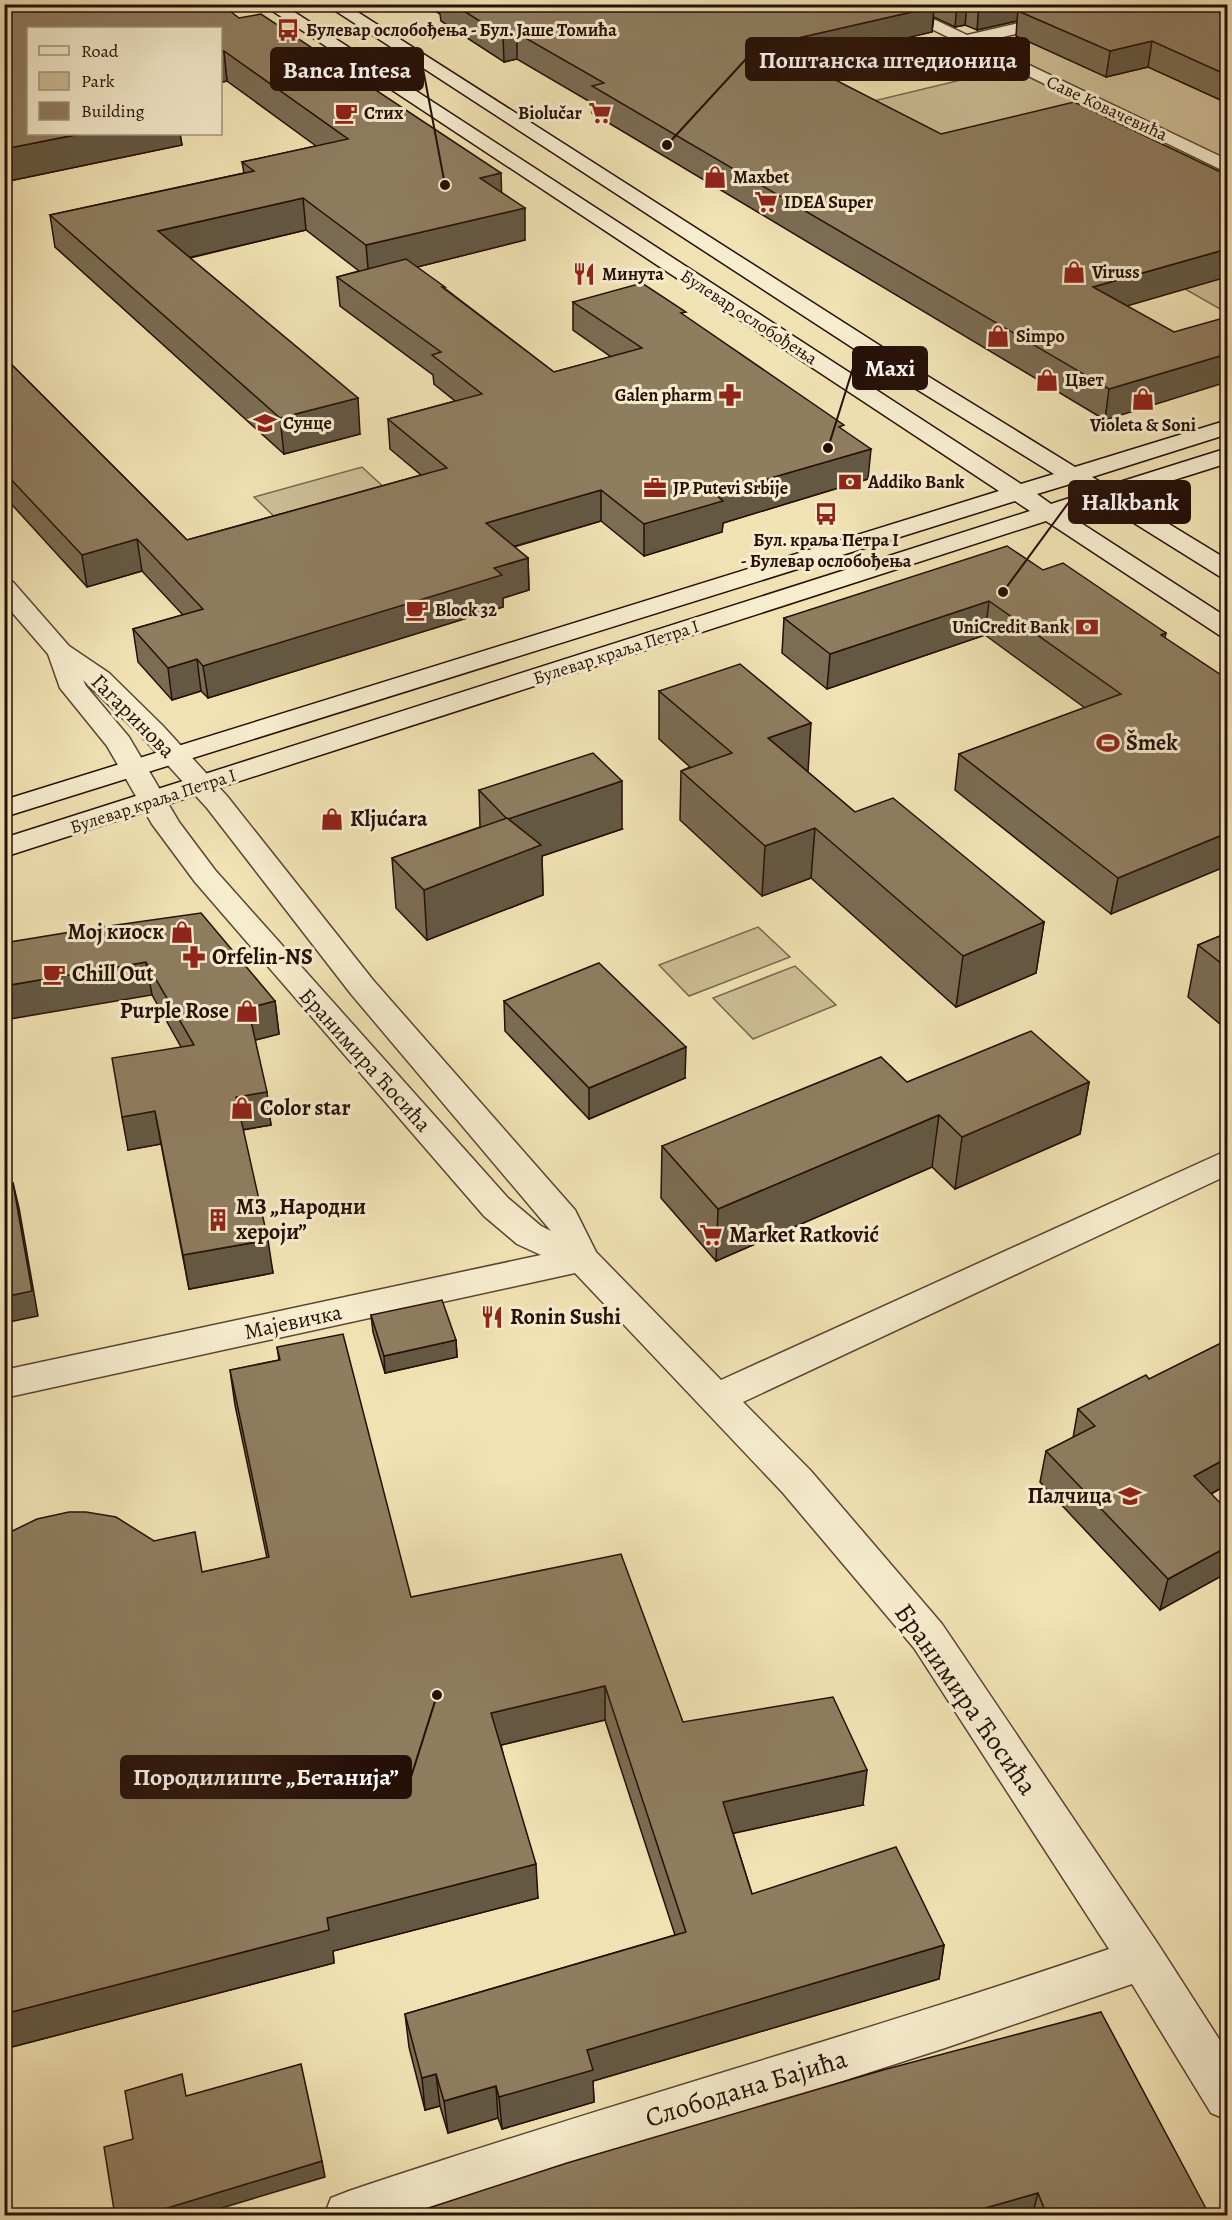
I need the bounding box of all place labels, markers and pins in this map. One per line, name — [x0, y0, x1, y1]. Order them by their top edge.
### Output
bus stop icon: Булевар ослобођења - Бул. Јаше Томића — [275, 17, 301, 43]
place label: Булевар ослобођења - Бул. Јаше Томића — [306, 18, 617, 42]
callout: Поштанска штедионица — [746, 38, 1029, 80]
callout: Banca Intesa — [271, 48, 423, 90]
cafe icon: Стих — [333, 100, 359, 126]
supermarket icon: Biolučar — [587, 100, 613, 126]
place label: Стих — [364, 101, 404, 125]
place label: Biolučar — [518, 101, 583, 125]
shop icon: Maxbet — [702, 164, 728, 190]
place label: Maxbet — [733, 165, 789, 189]
supermarket icon: IDEA Super — [753, 189, 779, 215]
place label: IDEA Super — [784, 190, 874, 214]
shop icon: Viruss — [1061, 259, 1087, 285]
place label: Viruss — [1091, 260, 1140, 284]
restaurant icon: Минута — [571, 261, 597, 287]
place label: Минута — [602, 262, 664, 286]
shop icon: Simpo — [985, 323, 1011, 349]
place label: Simpo — [1016, 324, 1065, 348]
callout: Maxi — [853, 347, 927, 389]
shop icon: Цвет — [1034, 367, 1060, 393]
place label: Цвет — [1065, 368, 1104, 392]
pharmacy icon: Galen pharm — [717, 382, 743, 408]
place label: Galen pharm — [615, 383, 712, 407]
shop icon: Violeta & Soni — [1130, 386, 1156, 412]
school or university icon: Сунце — [252, 410, 278, 436]
place label: Сунце — [283, 411, 332, 435]
place label: Violeta & Soni — [1089, 413, 1196, 437]
bank icon: Addiko Bank — [837, 469, 863, 495]
place label: Addiko Bank — [867, 470, 965, 494]
office icon: JP Putevi Srbije — [642, 475, 668, 501]
place label: JP Putevi Srbije — [673, 476, 788, 500]
callout: Halkbank — [1069, 481, 1190, 523]
bus stop icon: Бул. краља Петра I - Булевар ослобођења — [813, 501, 839, 527]
place label: Бул. краља Петра I - Булевар ослобођења — [741, 528, 912, 573]
cafe icon: Block 32 — [404, 597, 430, 623]
place label: Block 32 — [435, 598, 497, 622]
bank icon: UniCredit Bank — [1074, 614, 1100, 640]
place label: UniCredit Bank — [952, 615, 1070, 639]
place label: Šmek — [1126, 728, 1178, 758]
sports icon: Šmek — [1095, 730, 1121, 756]
place label: Kljućara — [350, 804, 428, 834]
shop icon: Kljućara — [319, 806, 345, 832]
place label: Мој киоск — [68, 917, 164, 947]
shop icon: Мој киоск — [169, 919, 195, 945]
place label: Orfelin-NS — [212, 942, 313, 972]
pharmacy icon: Orfelin-NS — [181, 944, 207, 970]
place label: Chill Out — [72, 959, 154, 989]
cafe icon: Chill Out — [41, 961, 67, 987]
place label: Purple Rose — [120, 996, 229, 1026]
shop icon: Purple Rose — [234, 998, 260, 1024]
place label: Color star — [260, 1093, 351, 1123]
shop icon: Color star — [229, 1095, 255, 1121]
place label: МЗ „Народни хероји” — [236, 1192, 366, 1247]
building icon: МЗ „Народни хероји” — [205, 1207, 231, 1233]
place label: Market Ratković — [729, 1220, 879, 1250]
supermarket icon: Market Ratković — [698, 1222, 724, 1248]
place label: Ronin Sushi — [510, 1302, 621, 1332]
restaurant icon: Ronin Sushi — [479, 1304, 505, 1330]
place label: Палчица — [1028, 1481, 1113, 1511]
school or university icon: Палчица — [1117, 1483, 1143, 1509]
callout: Породилиште „Бетанија” — [121, 1756, 411, 1798]

